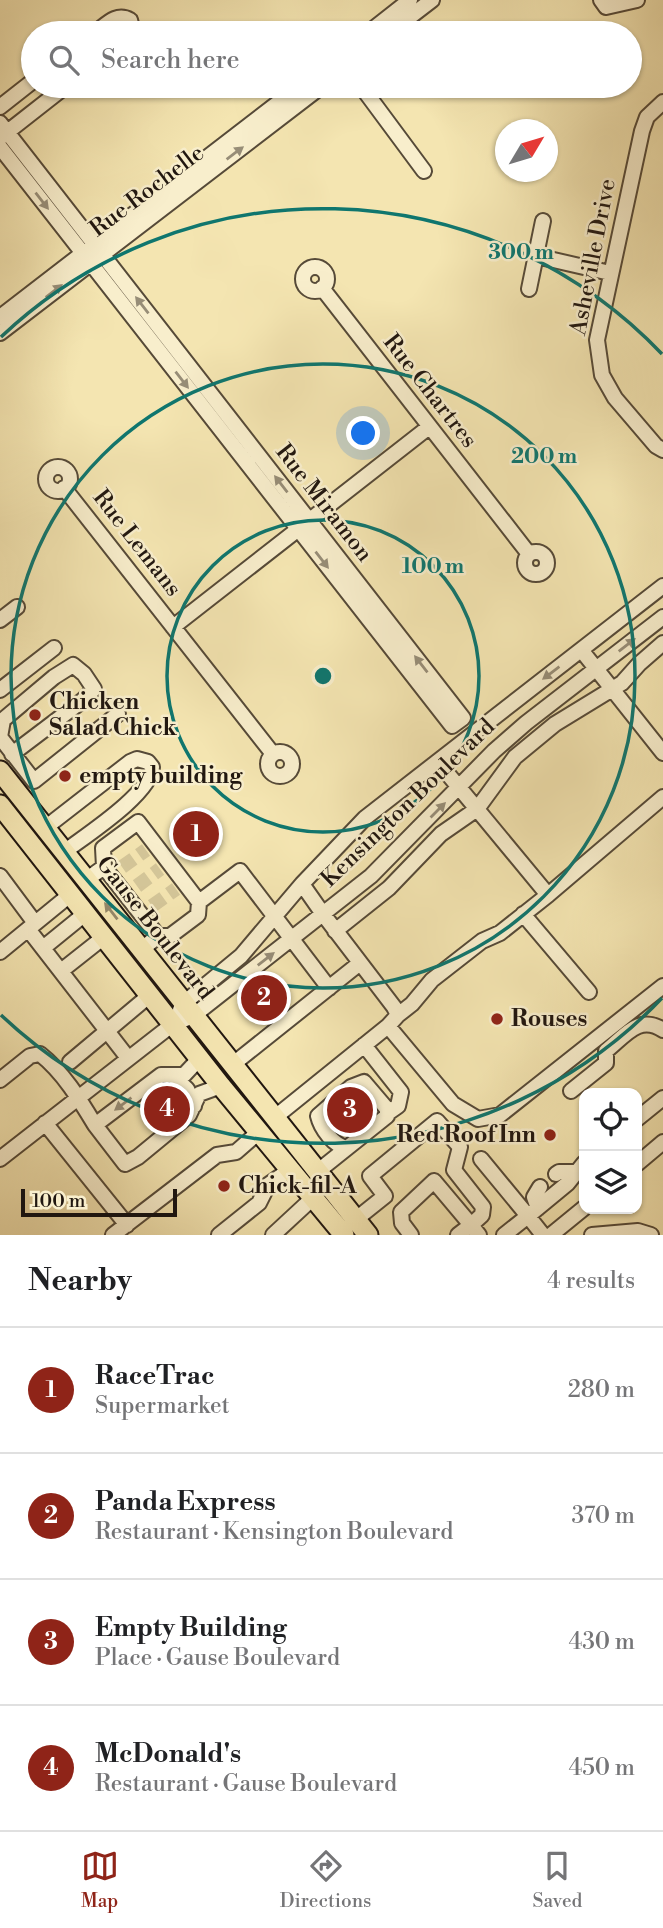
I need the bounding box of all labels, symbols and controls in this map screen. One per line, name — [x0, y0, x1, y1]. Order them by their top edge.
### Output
search box — [21, 21, 642, 98]
icon: search — [45, 41, 83, 79]
text: Search here — [101, 44, 240, 76]
north arrow — [495, 119, 558, 182]
street label: Rue Rochelle — [84, 139, 210, 243]
one-way arrow — [225, 145, 243, 160]
street label: Asheville Drive — [564, 176, 622, 339]
one-way arrow — [34, 192, 48, 210]
text: 300 m — [488, 240, 554, 266]
one-way arrow — [45, 284, 63, 298]
one-way arrow — [135, 296, 149, 314]
street label: Rue Chartres — [377, 329, 483, 453]
one-way arrow — [175, 371, 190, 389]
your location — [346, 416, 380, 450]
street label: Rue Miramon — [269, 439, 379, 568]
text: 200 m — [511, 444, 577, 470]
one-way arrow — [274, 476, 289, 494]
street label: Rue Lemans — [87, 484, 187, 602]
one-way arrow — [314, 551, 329, 568]
text: 100 m — [402, 554, 464, 580]
one-way arrow — [618, 637, 636, 652]
one-way arrow — [415, 655, 429, 673]
centre of rings — [311, 664, 335, 688]
one-way arrow — [543, 666, 561, 681]
place label: Chicken Salad Chick — [49, 688, 177, 742]
marker: Chicken Salad Chick — [27, 707, 43, 723]
street label: Kensington Boulevard — [315, 713, 501, 893]
place label: empty building — [79, 762, 243, 790]
marker: empty building — [57, 768, 73, 784]
one-way arrow — [429, 802, 445, 819]
pin: 1 — [173, 808, 219, 860]
street label: Gause Boulevard — [90, 851, 220, 1005]
one-way arrow — [103, 903, 118, 921]
one-way arrow — [257, 952, 275, 966]
pin: 2 — [241, 972, 287, 1024]
place label: Rouses — [511, 1005, 588, 1033]
marker: Rouses — [489, 1011, 505, 1027]
pin: 4 — [144, 1083, 190, 1135]
pin: 3 — [327, 1084, 373, 1136]
map controls — [579, 1088, 642, 1214]
button: locate — [579, 1088, 642, 1151]
one-way arrow — [115, 1096, 133, 1111]
place label: Red Roof Inn — [396, 1121, 536, 1149]
marker: Red Roof Inn — [542, 1127, 558, 1143]
button: layers — [579, 1151, 642, 1214]
place label: Chick-fil-A — [238, 1172, 357, 1200]
marker: Chick-fil-A — [216, 1178, 232, 1194]
scale bar — [21, 1186, 177, 1218]
text: 100 m — [32, 1189, 85, 1213]
text: Nearby — [28, 1262, 132, 1300]
text: 4 results — [547, 1267, 635, 1295]
text: RaceTrac — [95, 1360, 214, 1392]
text: 1 — [45, 1376, 57, 1404]
text: 280 m — [568, 1376, 635, 1404]
text: Supermarket — [95, 1392, 230, 1420]
text: Panda Express — [95, 1486, 276, 1518]
text: 2 — [44, 1502, 58, 1530]
text: 370 m — [572, 1502, 635, 1530]
text: Restaurant · Kensington Boulevard — [95, 1518, 453, 1546]
text: Empty Building — [95, 1612, 287, 1644]
text: 3 — [44, 1628, 58, 1656]
text: 430 m — [568, 1628, 635, 1656]
text: Place · Gause Boulevard — [95, 1644, 340, 1672]
text: McDonald's — [95, 1738, 241, 1770]
text: 4 — [43, 1754, 59, 1782]
text: 450 m — [569, 1754, 635, 1782]
text: Restaurant · Gause Boulevard — [95, 1770, 397, 1798]
tab: Map — [81, 1847, 119, 1913]
tab: Directions — [280, 1847, 371, 1913]
tab: Saved — [533, 1847, 582, 1913]

